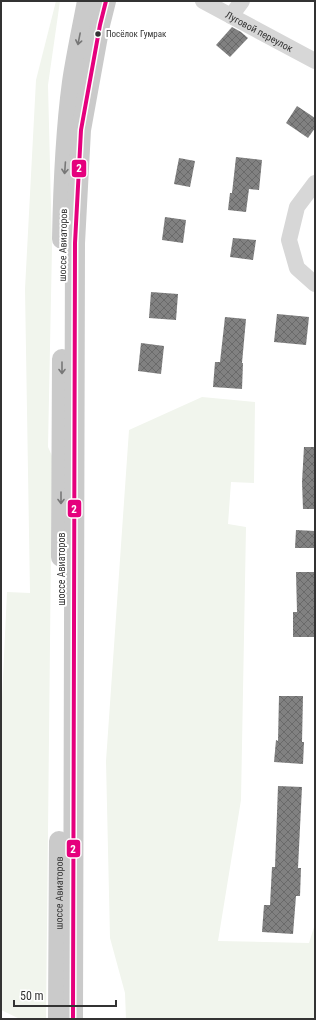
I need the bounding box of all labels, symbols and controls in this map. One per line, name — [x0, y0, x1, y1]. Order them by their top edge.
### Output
street label: Луговой переулок — [224, 9, 295, 54]
marker: Посёлок Гумрак — [93, 29, 103, 39]
place label: Посёлок Гумрак — [106, 29, 167, 39]
one-way arrow — [75, 32, 83, 45]
line badge: 2 — [71, 159, 87, 178]
one-way arrow — [62, 161, 69, 174]
text: 2 — [76, 162, 82, 175]
street label: шоссе Авиаторов — [57, 208, 69, 282]
one-way arrow — [58, 361, 65, 374]
one-way arrow — [57, 491, 65, 504]
line badge: 2 — [67, 499, 82, 518]
text: 2 — [71, 503, 77, 516]
street label: шоссе Авиаторов — [56, 533, 67, 605]
line badge: 2 — [66, 839, 81, 858]
text: 2 — [70, 843, 76, 856]
street label: шоссе Авиаторов — [53, 856, 64, 930]
scale bar — [14, 982, 116, 1008]
text: 50 m — [20, 989, 44, 1003]

